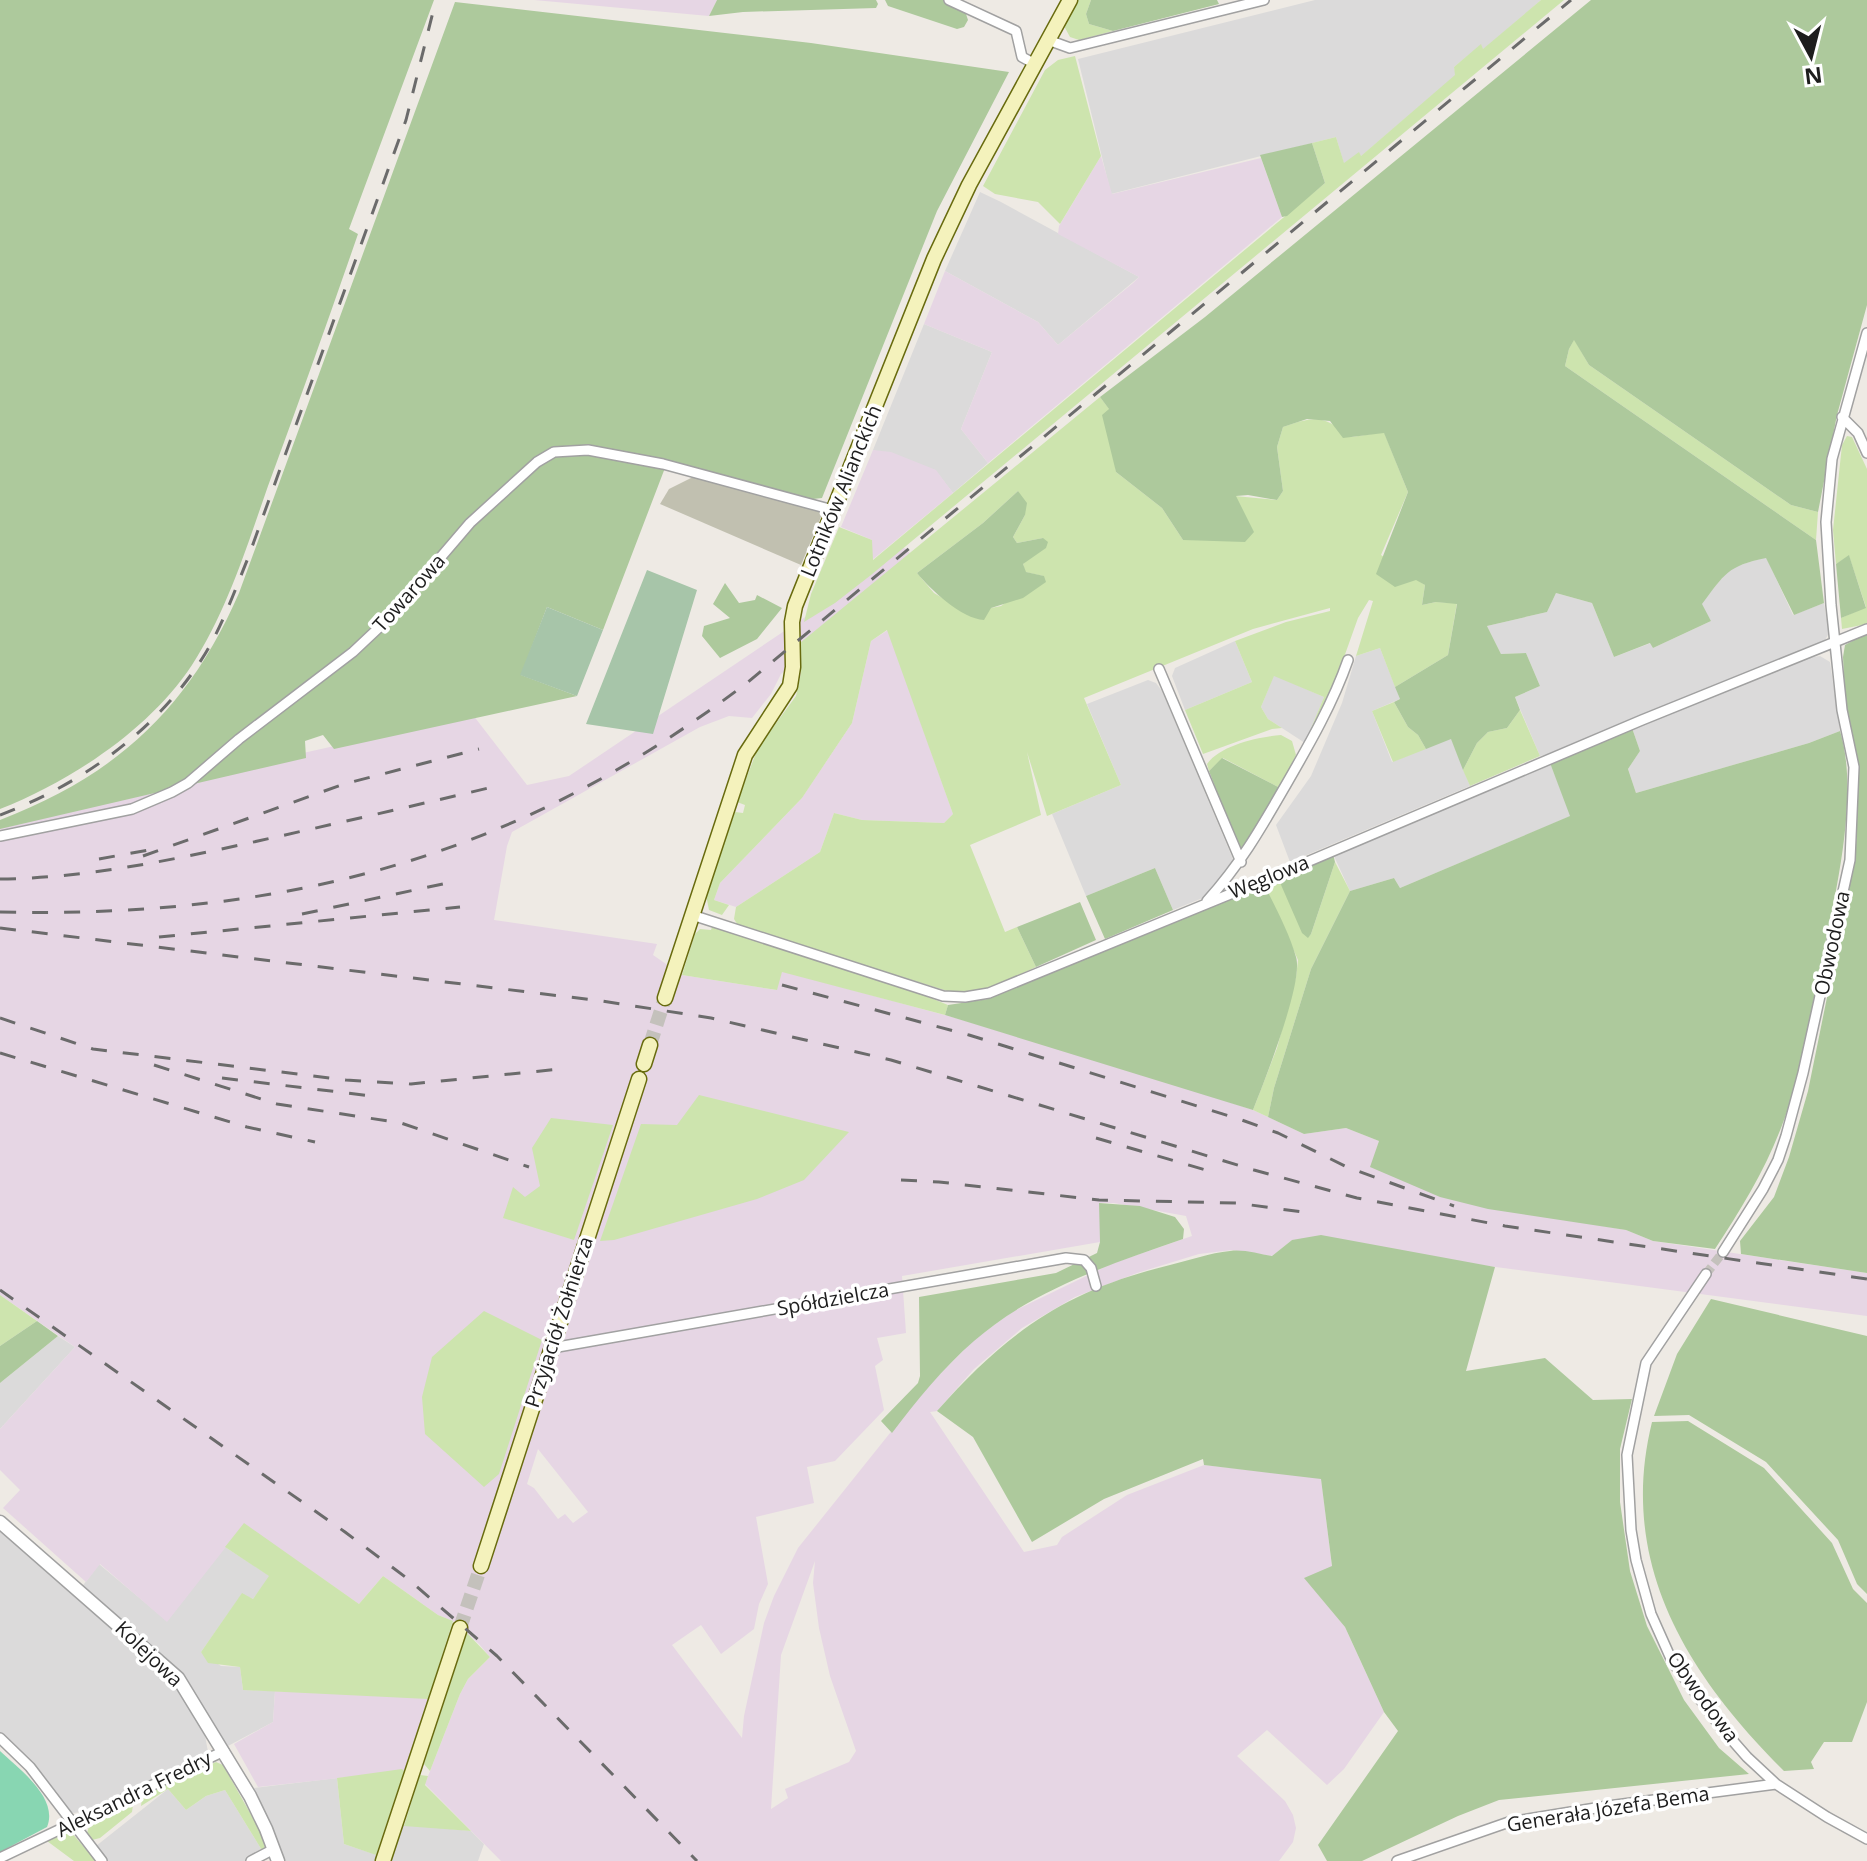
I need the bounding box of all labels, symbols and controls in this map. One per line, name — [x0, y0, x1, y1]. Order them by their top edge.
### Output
north arrow — [1771, 16, 1851, 96]
text: N — [1803, 61, 1824, 93]
street label: Lotników Alianckich — [794, 401, 887, 581]
street label: Towarowa — [366, 548, 451, 638]
street label: Węglowa — [1225, 848, 1313, 905]
street label: Obwodowa — [1807, 888, 1856, 998]
street label: Przyjaciół Żołnierza — [518, 1233, 599, 1411]
street label: Spółdzielcza — [775, 1275, 891, 1322]
street label: Kolejowa — [110, 1615, 189, 1693]
street label: Obwodowa — [1661, 1646, 1746, 1748]
street label: Aleksandra Fredry — [52, 1744, 217, 1843]
street label: Generała Józefa Bema — [1505, 1779, 1711, 1838]

